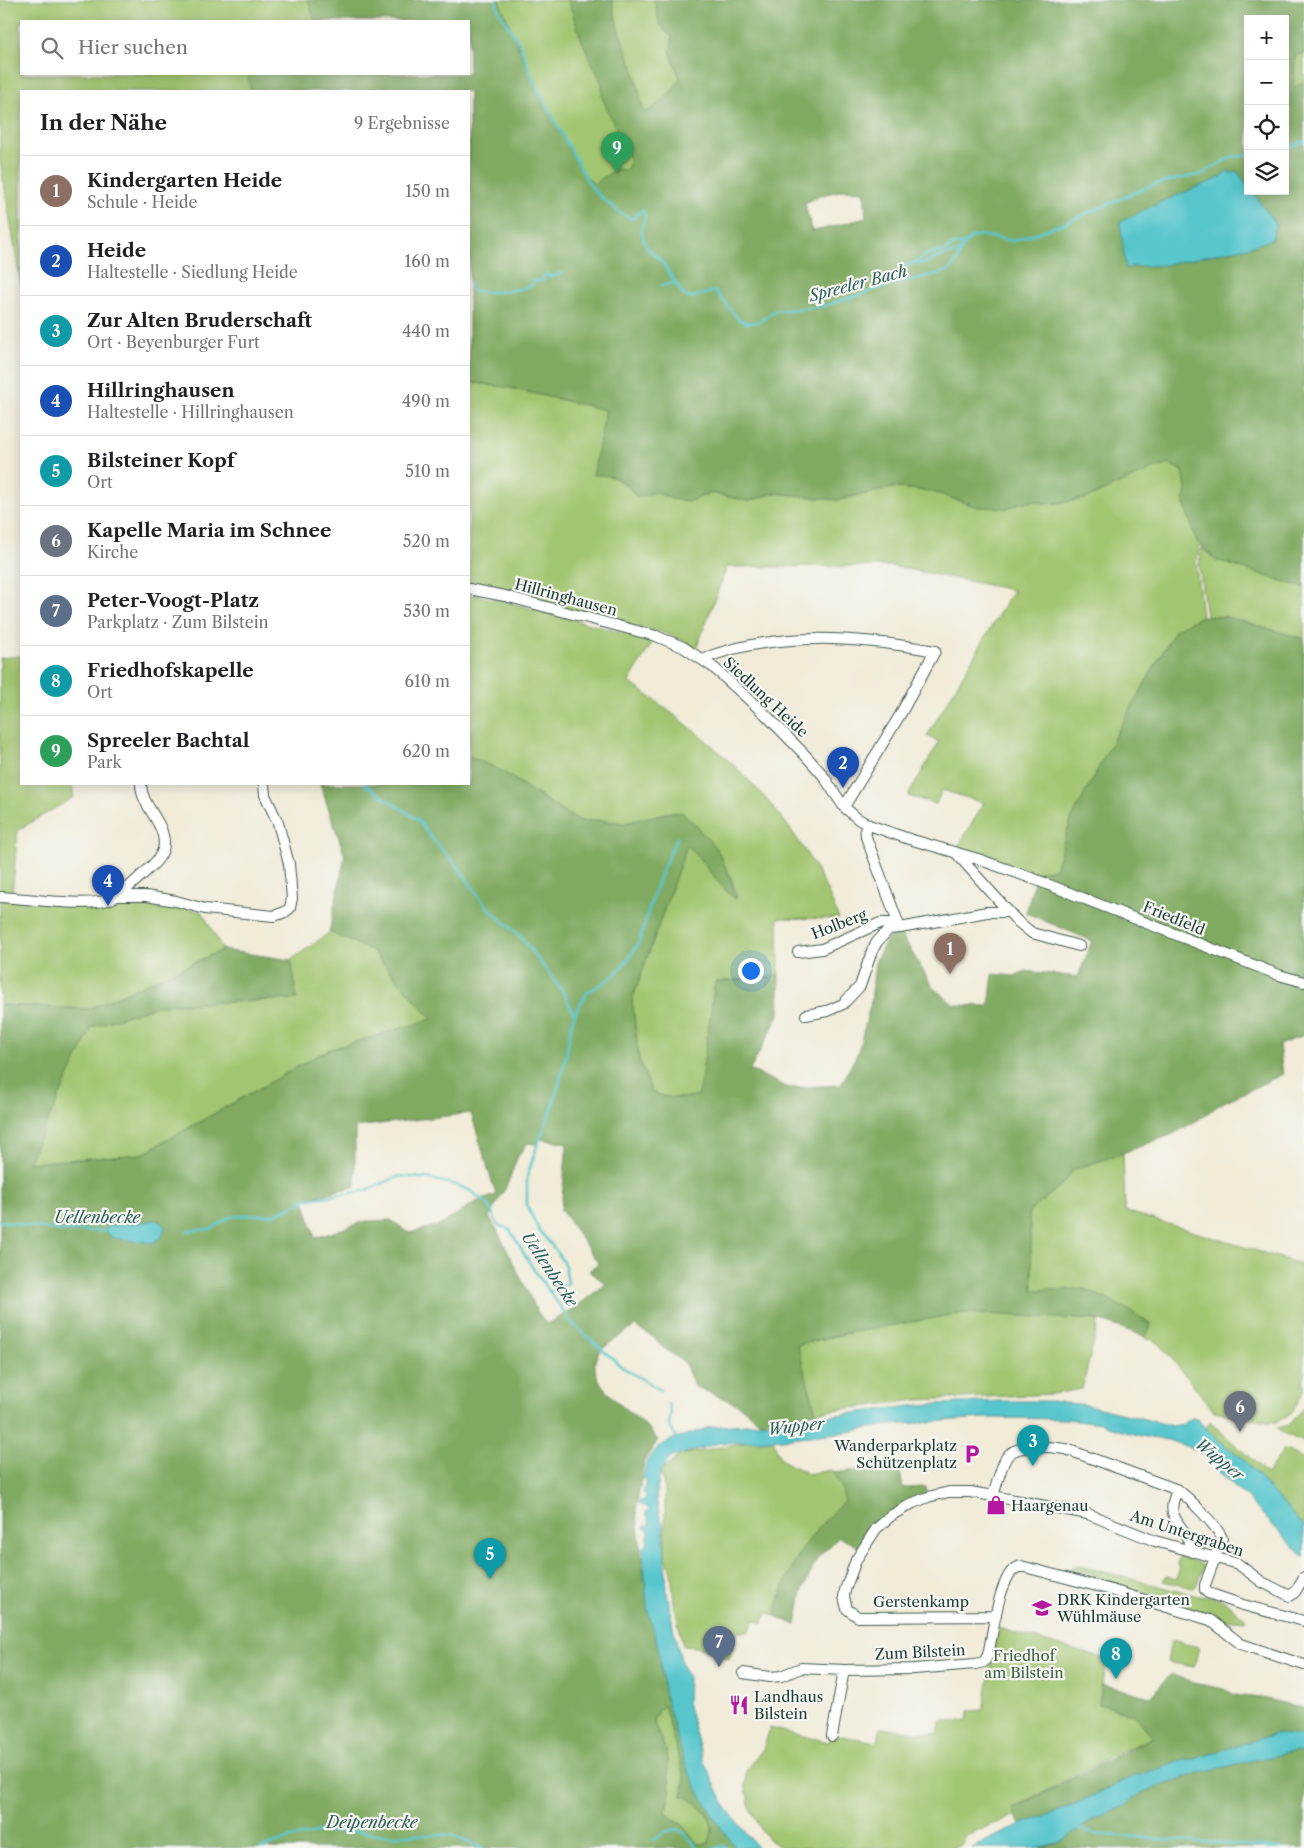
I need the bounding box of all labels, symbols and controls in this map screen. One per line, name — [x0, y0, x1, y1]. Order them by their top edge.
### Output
map controls — [1244, 15, 1289, 195]
button: + — [1244, 15, 1289, 60]
search box — [20, 20, 470, 75]
icon: search — [38, 34, 66, 62]
text: Hier suchen — [78, 36, 188, 59]
button: − — [1244, 60, 1289, 105]
button: locate — [1244, 105, 1289, 150]
text: In der Nähe — [40, 110, 167, 135]
text: 9 Ergebnisse — [354, 113, 450, 133]
pin: 9 — [601, 132, 633, 173]
button: layers — [1244, 150, 1289, 195]
text: Kindergarten Heide — [87, 169, 282, 192]
text: 1 — [52, 181, 60, 201]
text: 150 m — [405, 181, 450, 201]
text: Schule · Heide — [87, 192, 197, 212]
text: Heide — [87, 239, 146, 262]
text: 2 — [51, 251, 61, 271]
text: 160 m — [405, 251, 450, 271]
water label: Spreeler Bach — [806, 260, 909, 306]
text: Haltestelle · Siedlung Heide — [87, 262, 298, 282]
text: Zur Alten Bruderschaft — [87, 309, 312, 332]
text: 3 — [51, 321, 61, 341]
text: 440 m — [402, 321, 450, 341]
text: Ort · Beyenburger Furt — [87, 332, 260, 352]
text: Hillringhausen — [87, 379, 234, 402]
text: 4 — [51, 391, 61, 411]
text: 490 m — [402, 391, 450, 411]
text: Haltestelle · Hillringhausen — [87, 402, 294, 422]
text: Bilsteiner Kopf — [87, 449, 235, 472]
text: 5 — [52, 461, 60, 481]
text: 510 m — [405, 461, 450, 481]
text: Ort — [87, 472, 113, 492]
text: Kapelle Maria im Schnee — [87, 519, 331, 542]
text: 6 — [51, 531, 61, 551]
text: 520 m — [403, 531, 450, 551]
text: Kirche — [87, 542, 138, 562]
street label: Hillringhausen — [513, 574, 620, 620]
text: Peter-Voogt-Platz — [87, 589, 259, 612]
text: 7 — [52, 601, 60, 621]
text: 530 m — [403, 601, 450, 621]
text: Parkplatz · Zum Bilstein — [87, 612, 269, 632]
street label: Siedlung Heide — [720, 653, 812, 741]
text: Friedhofskapelle — [87, 659, 254, 682]
text: 8 — [51, 671, 61, 691]
text: 610 m — [405, 671, 450, 691]
text: Ort — [87, 682, 113, 702]
text: Spreeler Bachtal — [87, 729, 249, 752]
text: 9 — [51, 741, 61, 761]
text: 620 m — [402, 741, 450, 761]
pin: 2 — [827, 747, 859, 788]
text: Park — [87, 752, 122, 772]
pin: 4 — [92, 865, 124, 906]
street label: Friedfeld — [1140, 897, 1208, 939]
street label: Holberg — [809, 905, 869, 943]
pin: 1 — [934, 933, 966, 974]
your location — [738, 958, 764, 984]
water label: Uellenbecke — [54, 1207, 141, 1227]
water label: Uellenbecke — [518, 1228, 583, 1311]
pin: 6 — [1224, 1391, 1256, 1432]
water label: Wupper — [767, 1413, 827, 1439]
pin: 3 — [1017, 1425, 1049, 1466]
water label: Wupper — [1192, 1433, 1250, 1486]
place label: Wanderparkplatz Schützenplatz — [833, 1436, 957, 1472]
parking icon: Wanderparkplatz Schützenplatz — [961, 1443, 983, 1465]
shop icon: Haargenau — [985, 1494, 1007, 1516]
place label: Haargenau — [1011, 1496, 1089, 1515]
street label: Am Untergraben — [1127, 1505, 1247, 1561]
pin: 5 — [474, 1538, 506, 1579]
place label: DRK Kindergarten Wühlmäuse — [1056, 1590, 1190, 1626]
street label: Gerstenkamp — [873, 1592, 969, 1611]
school or university icon: DRK Kindergarten Wühlmäuse — [1031, 1597, 1053, 1619]
pin: 7 — [703, 1626, 735, 1667]
pin: 8 — [1100, 1638, 1132, 1679]
street label: Zum Bilstein — [874, 1640, 966, 1664]
park label: Friedhof am Bilstein — [984, 1646, 1064, 1682]
place label: Landhaus Bilstein — [754, 1687, 823, 1723]
restaurant icon: Landhaus Bilstein — [728, 1694, 750, 1716]
water label: Deipenbecke — [325, 1812, 419, 1832]

